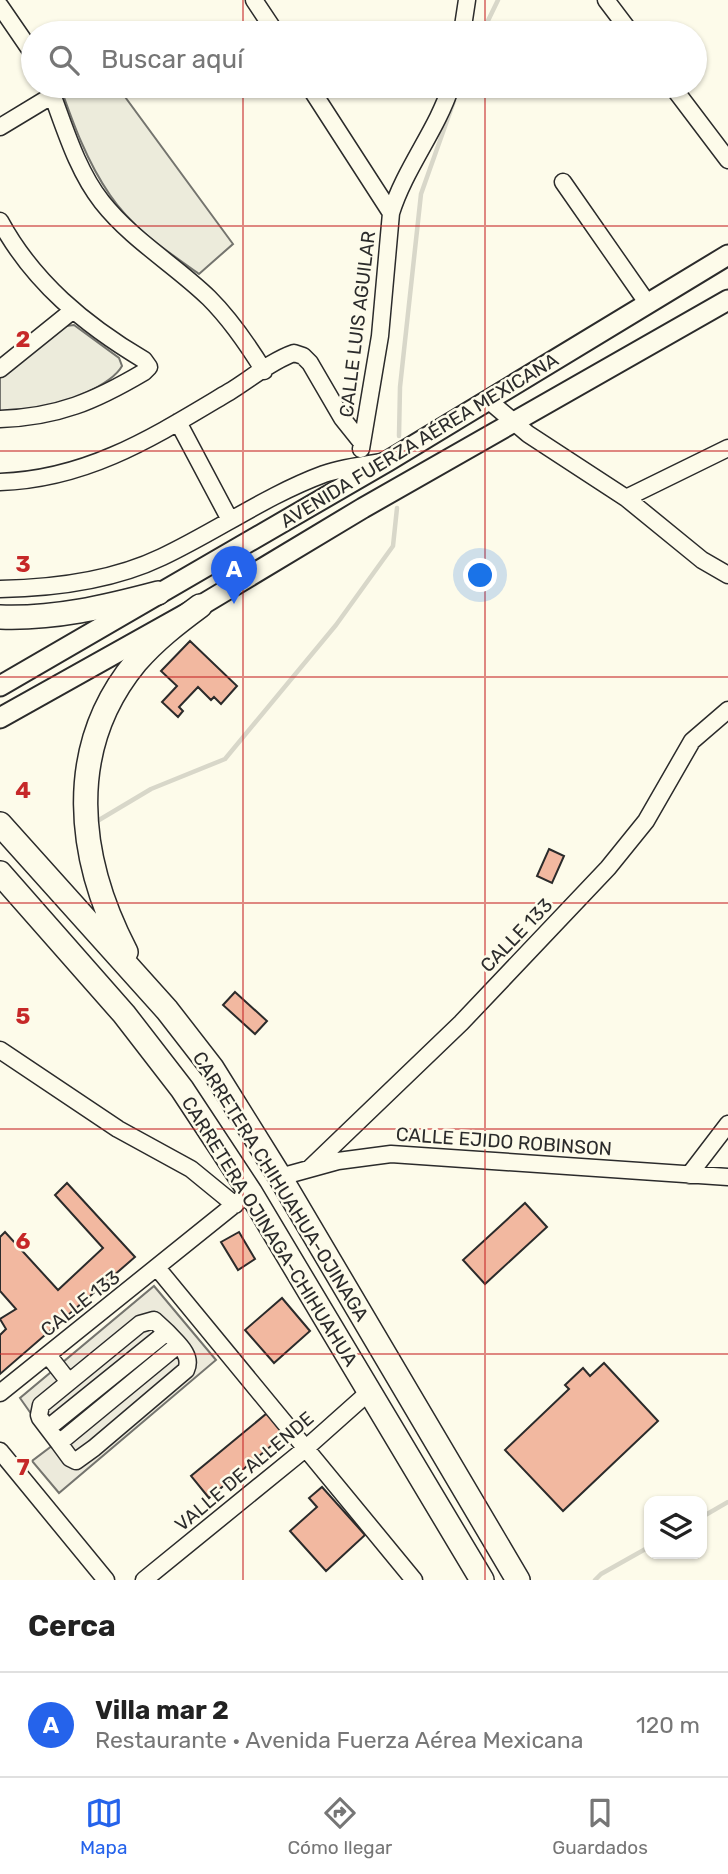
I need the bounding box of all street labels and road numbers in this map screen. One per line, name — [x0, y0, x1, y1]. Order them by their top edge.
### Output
street label: CALLE LUIS AGUILAR — [335, 230, 380, 418]
street label: AVENIDA FUERZA AÉREA MEXICANA — [276, 348, 563, 533]
street label: CALLE 133 — [476, 894, 557, 977]
street label: CARRETERA CHIHUAHUA-OJINAGA — [188, 1047, 374, 1326]
street label: CARRETERA OJINAGA-CHIHUAHUA — [177, 1092, 363, 1371]
street label: CALLE EJIDO ROBINSON — [395, 1122, 613, 1161]
street label: CALLE 133 — [36, 1265, 124, 1341]
street label: VALLE DE ALLENDE — [170, 1407, 318, 1536]

